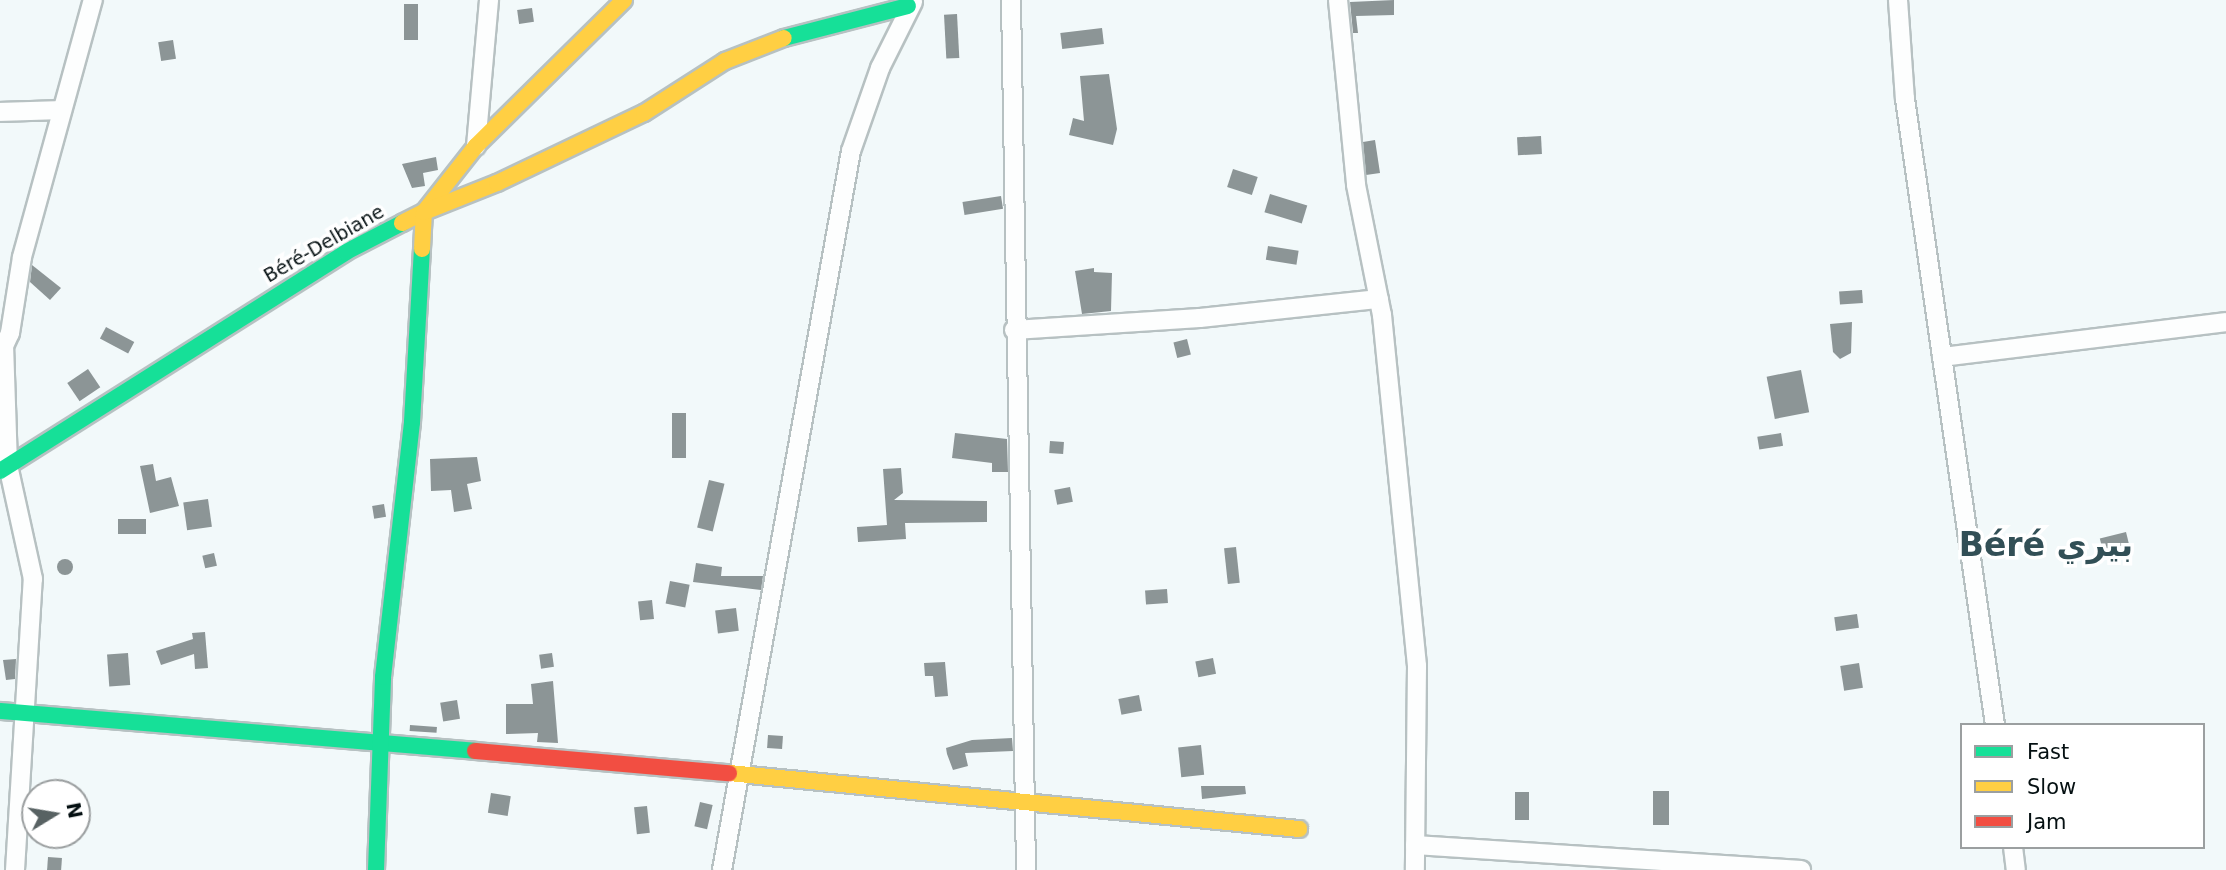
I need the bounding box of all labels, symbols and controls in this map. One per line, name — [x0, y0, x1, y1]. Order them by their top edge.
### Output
street label: Béré-Delbiane — [260, 200, 388, 288]
district label: Béré بيري — [1959, 525, 2133, 565]
legend — [1960, 723, 2205, 849]
text: Fast — [2027, 740, 2069, 764]
text: Slow — [2027, 775, 2076, 799]
north arrow — [21, 779, 91, 849]
text: N — [62, 800, 87, 820]
text: Jam — [2027, 810, 2067, 834]

